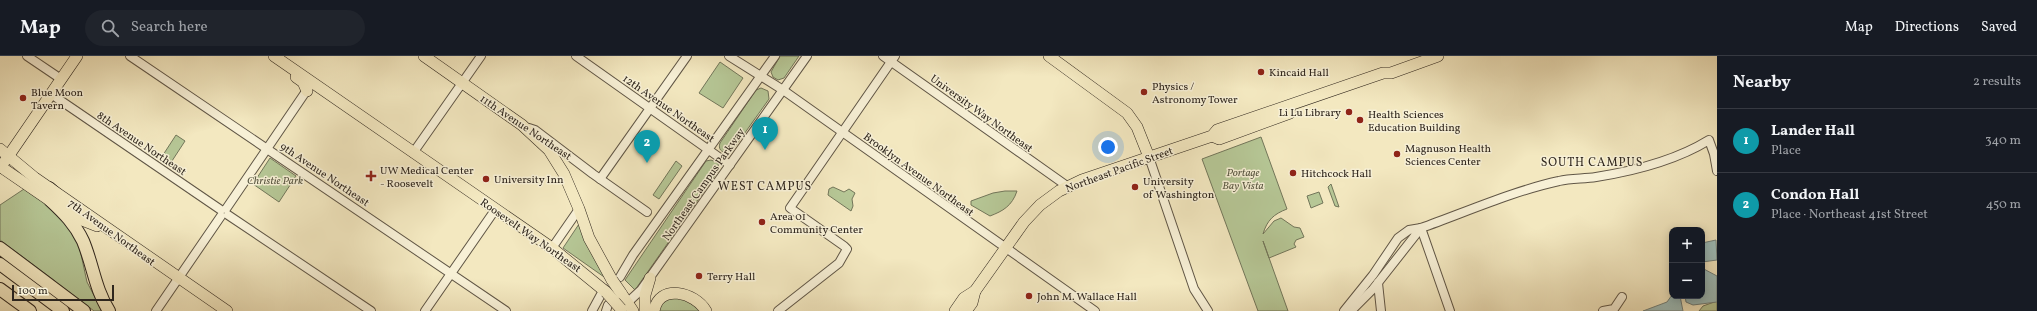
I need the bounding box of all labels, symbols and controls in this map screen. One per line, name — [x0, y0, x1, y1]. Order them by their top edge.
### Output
search box — [85, 10, 365, 46]
text: Map — [20, 15, 61, 41]
icon: search — [99, 17, 121, 39]
text: Search here — [131, 17, 208, 38]
text: Map — [1845, 18, 1873, 37]
text: Directions — [1895, 18, 1959, 37]
text: Saved — [1981, 18, 2017, 37]
place label: Kincaid Hall — [1269, 66, 1329, 81]
marker: Kincaid Hall — [1256, 67, 1266, 77]
street label: 12th Avenue Northeast — [620, 71, 718, 145]
text: Nearby — [1733, 71, 1791, 94]
street label: University Way Northeast — [927, 72, 1036, 157]
text: 2 results — [1973, 73, 2021, 91]
place label: Physics / Astronomy Tower — [1152, 80, 1238, 108]
place label: Blue Moon Tavern — [31, 86, 83, 114]
marker: Physics / Astronomy Tower — [1139, 87, 1149, 97]
street label: 11th Avenue Northeast — [476, 92, 574, 165]
marker: Blue Moon Tavern — [18, 93, 28, 103]
place label: Li Lu Library — [1279, 106, 1341, 121]
marker: Li Lu Library — [1344, 107, 1354, 117]
place label: Health Sciences Education Building — [1368, 108, 1461, 136]
street label: 8th Avenue Northeast — [94, 109, 189, 180]
marker: Health Sciences Education Building — [1355, 115, 1365, 125]
pin: 1 — [752, 117, 778, 150]
text: Lander Hall — [1771, 121, 1855, 142]
street label: Northeast Campus Parkway — [660, 125, 749, 244]
pin: 2 — [634, 130, 660, 163]
street label: Brooklyn Avenue Northeast — [860, 130, 977, 221]
text: 1 — [1743, 132, 1749, 150]
text: 340 m — [1985, 132, 2021, 150]
your location — [1098, 137, 1118, 157]
street label: 9th Avenue Northeast — [277, 140, 372, 211]
place label: Magnuson Health Sciences Center — [1405, 142, 1492, 170]
text: Place — [1771, 142, 1801, 160]
street label: Northeast Pacific Street — [1064, 144, 1176, 197]
marker: Magnuson Health Sciences Center — [1392, 149, 1402, 159]
district label: SOUTH CAMPUS — [1541, 155, 1643, 171]
place label: UW Medical Center - Roosevelt — [380, 164, 474, 192]
park label: Portage Bay Vista — [1222, 166, 1264, 194]
place label: Hitchcock Hall — [1301, 167, 1372, 182]
marker: Hitchcock Hall — [1288, 168, 1298, 178]
marker: UW Medical Center - Roosevelt — [365, 170, 377, 182]
place label: University Inn — [494, 173, 564, 188]
park label: Christie Park — [247, 174, 303, 189]
marker: University Inn — [481, 174, 491, 184]
place label: University of Washington — [1143, 175, 1215, 203]
district label: WEST CAMPUS — [718, 179, 812, 195]
marker: University of Washington — [1130, 182, 1140, 192]
text: Condon Hall — [1771, 185, 1859, 206]
street label: 7th Avenue Northeast — [64, 196, 158, 270]
street label: Roosevelt Way Northeast — [477, 196, 584, 277]
text: 2 — [1743, 196, 1749, 214]
text: 450 m — [1986, 196, 2021, 214]
text: Place · Northeast 41st Street — [1771, 206, 1928, 224]
place label: Area 01 Community Center — [770, 210, 863, 238]
marker: Area 01 Community Center — [757, 217, 767, 227]
map controls — [1669, 227, 1705, 299]
button: + — [1669, 227, 1705, 263]
button: − — [1669, 263, 1705, 299]
place label: Terry Hall — [707, 270, 755, 285]
marker: Terry Hall — [694, 271, 704, 281]
scale bar — [12, 283, 114, 302]
text: 100 m — [18, 284, 48, 299]
place label: John M. Wallace Hall — [1037, 290, 1137, 305]
marker: John M. Wallace Hall — [1024, 291, 1034, 301]

